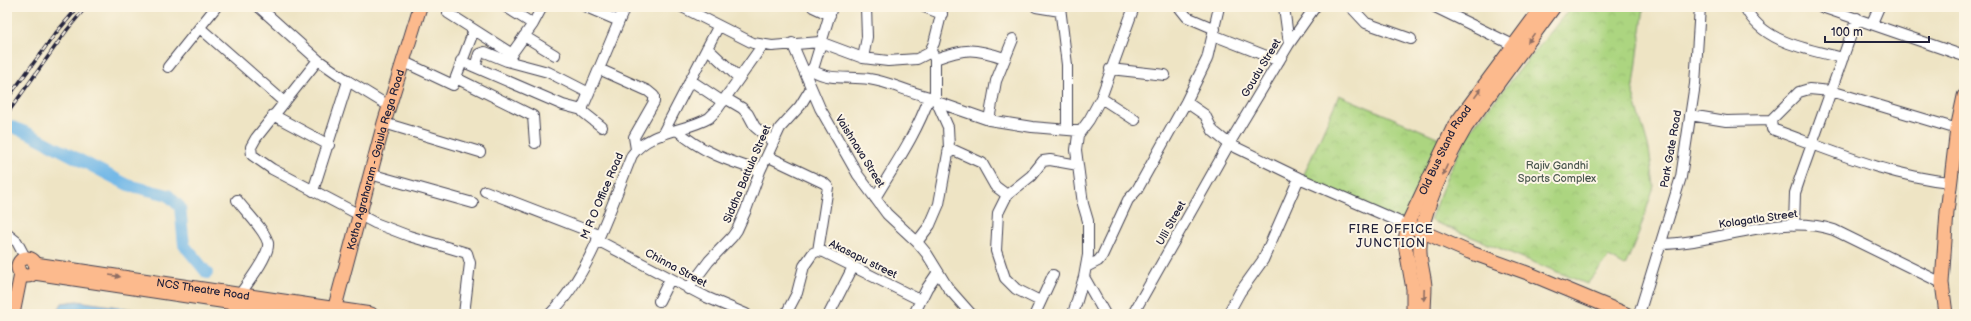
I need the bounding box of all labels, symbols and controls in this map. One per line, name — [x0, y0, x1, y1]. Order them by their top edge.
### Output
scale bar — [1825, 18, 1929, 44]
text: 100 m — [1831, 25, 1863, 40]
one-way arrow — [1527, 33, 1535, 44]
street label: Goudu Street — [1238, 36, 1284, 100]
street label: Kotha Agraharam - Gajula Rega Road — [344, 68, 407, 251]
one-way arrow — [1474, 87, 1482, 98]
street label: Old Bus Stand Road — [1416, 102, 1474, 197]
street label: Park Gate Road — [1658, 109, 1684, 189]
street label: Vaishnava Street — [832, 112, 888, 190]
street label: Siddha Battula Street — [720, 122, 774, 225]
street label: M R O Office Road — [578, 151, 626, 241]
park label: Rajiv Gandhi Sports Complex — [1518, 159, 1596, 185]
one-way arrow — [1441, 165, 1447, 177]
street label: Ulli Street — [1154, 198, 1189, 247]
street label: Kolagatla Street — [1718, 207, 1799, 231]
district label: FIRE OFFICE JUNCTION — [1348, 222, 1434, 251]
street label: Akasapu street — [827, 237, 900, 281]
street label: Chinna Street — [643, 246, 710, 290]
one-way arrow — [109, 273, 121, 279]
street label: NCS Theatre Road — [156, 276, 251, 302]
one-way arrow — [1421, 289, 1428, 301]

